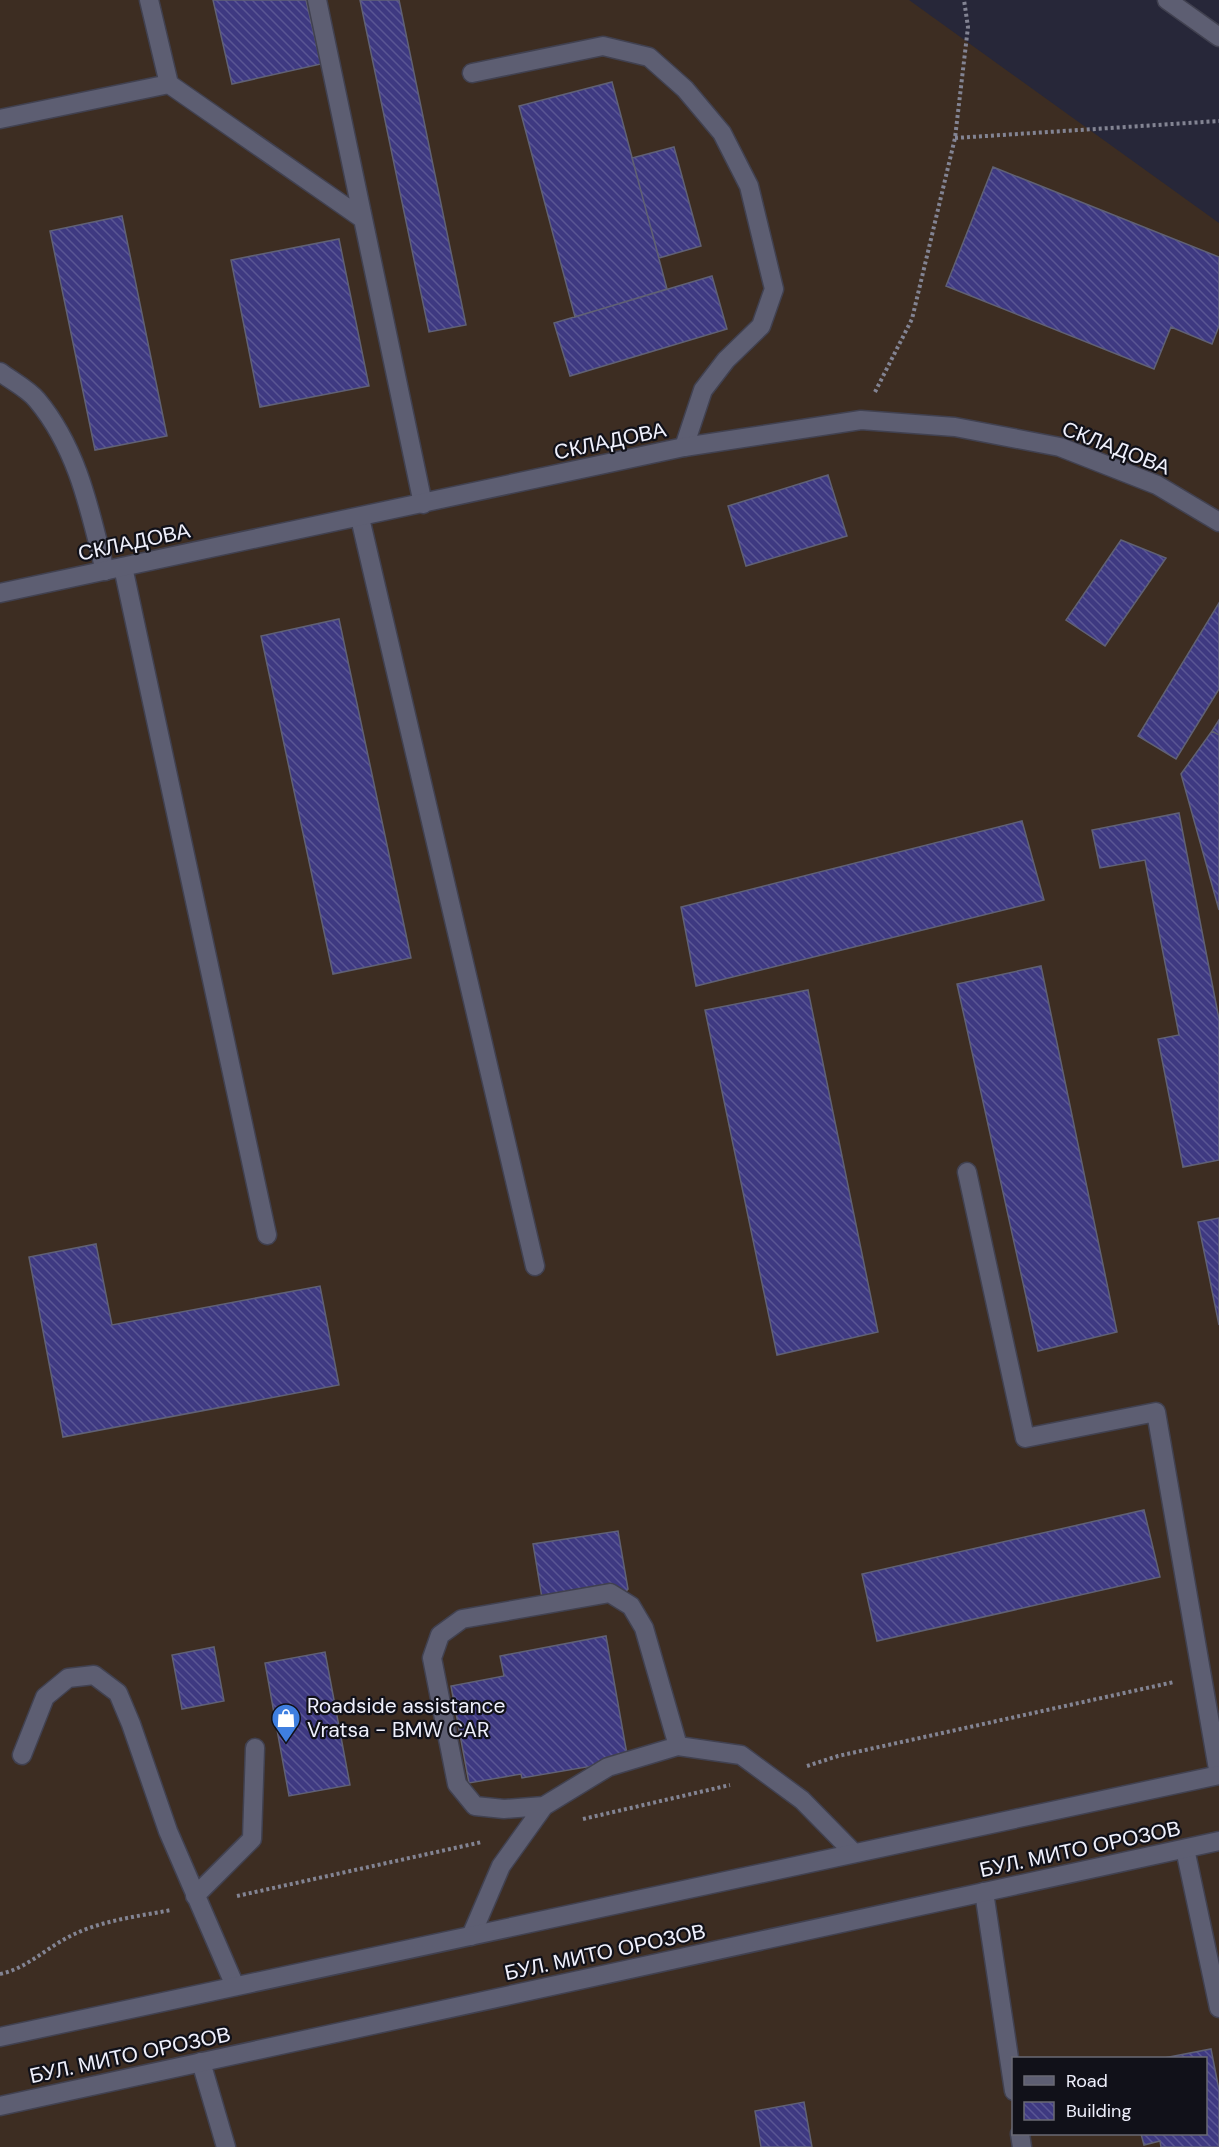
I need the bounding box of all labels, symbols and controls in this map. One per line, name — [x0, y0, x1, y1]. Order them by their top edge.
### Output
street label: СКЛАДОВА — [551, 415, 669, 467]
street label: СКЛАДОВА — [1058, 415, 1174, 481]
street label: СКЛАДОВА — [75, 516, 193, 568]
place label: Roadside assistance Vratsa - BMW CAR — [307, 1692, 506, 1744]
shop icon: Roadside assistance Vratsa - BMW CAR — [270, 1702, 302, 1744]
street label: БУЛ. МИТО ОРОЗОВ — [977, 1814, 1183, 1884]
street label: БУЛ. МИТО ОРОЗОВ — [502, 1917, 708, 1987]
street label: БУЛ. МИТО ОРОЗОВ — [27, 2020, 233, 2090]
legend — [1012, 2057, 1207, 2135]
text: Road — [1066, 2069, 1108, 2093]
text: Building — [1066, 2099, 1131, 2123]

